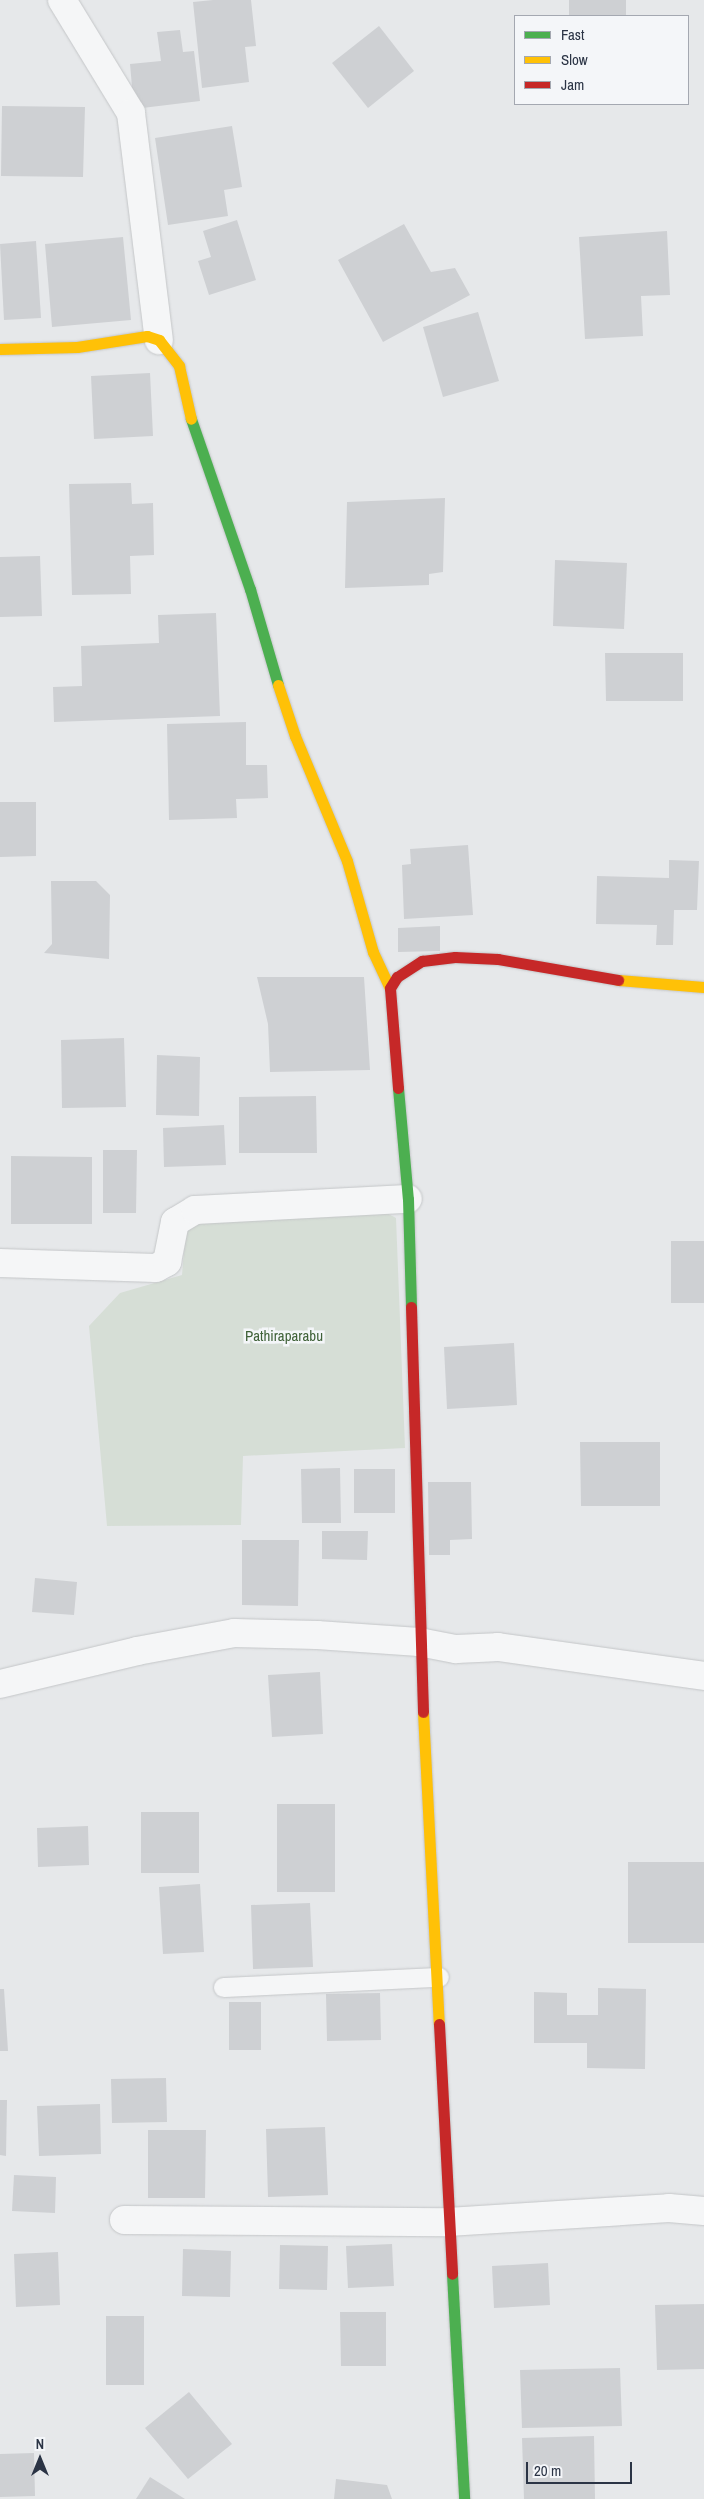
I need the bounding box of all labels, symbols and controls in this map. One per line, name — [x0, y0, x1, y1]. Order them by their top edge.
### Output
legend — [514, 15, 689, 105]
text: Fast — [561, 24, 584, 45]
text: Slow — [561, 49, 588, 70]
text: Jam — [561, 74, 584, 95]
park label: Pathiraparabu — [245, 1327, 323, 1345]
north arrow — [15, 2434, 65, 2484]
text: N — [36, 2435, 44, 2453]
scale bar — [529, 2452, 635, 2484]
text: 20 m — [534, 2460, 561, 2481]

